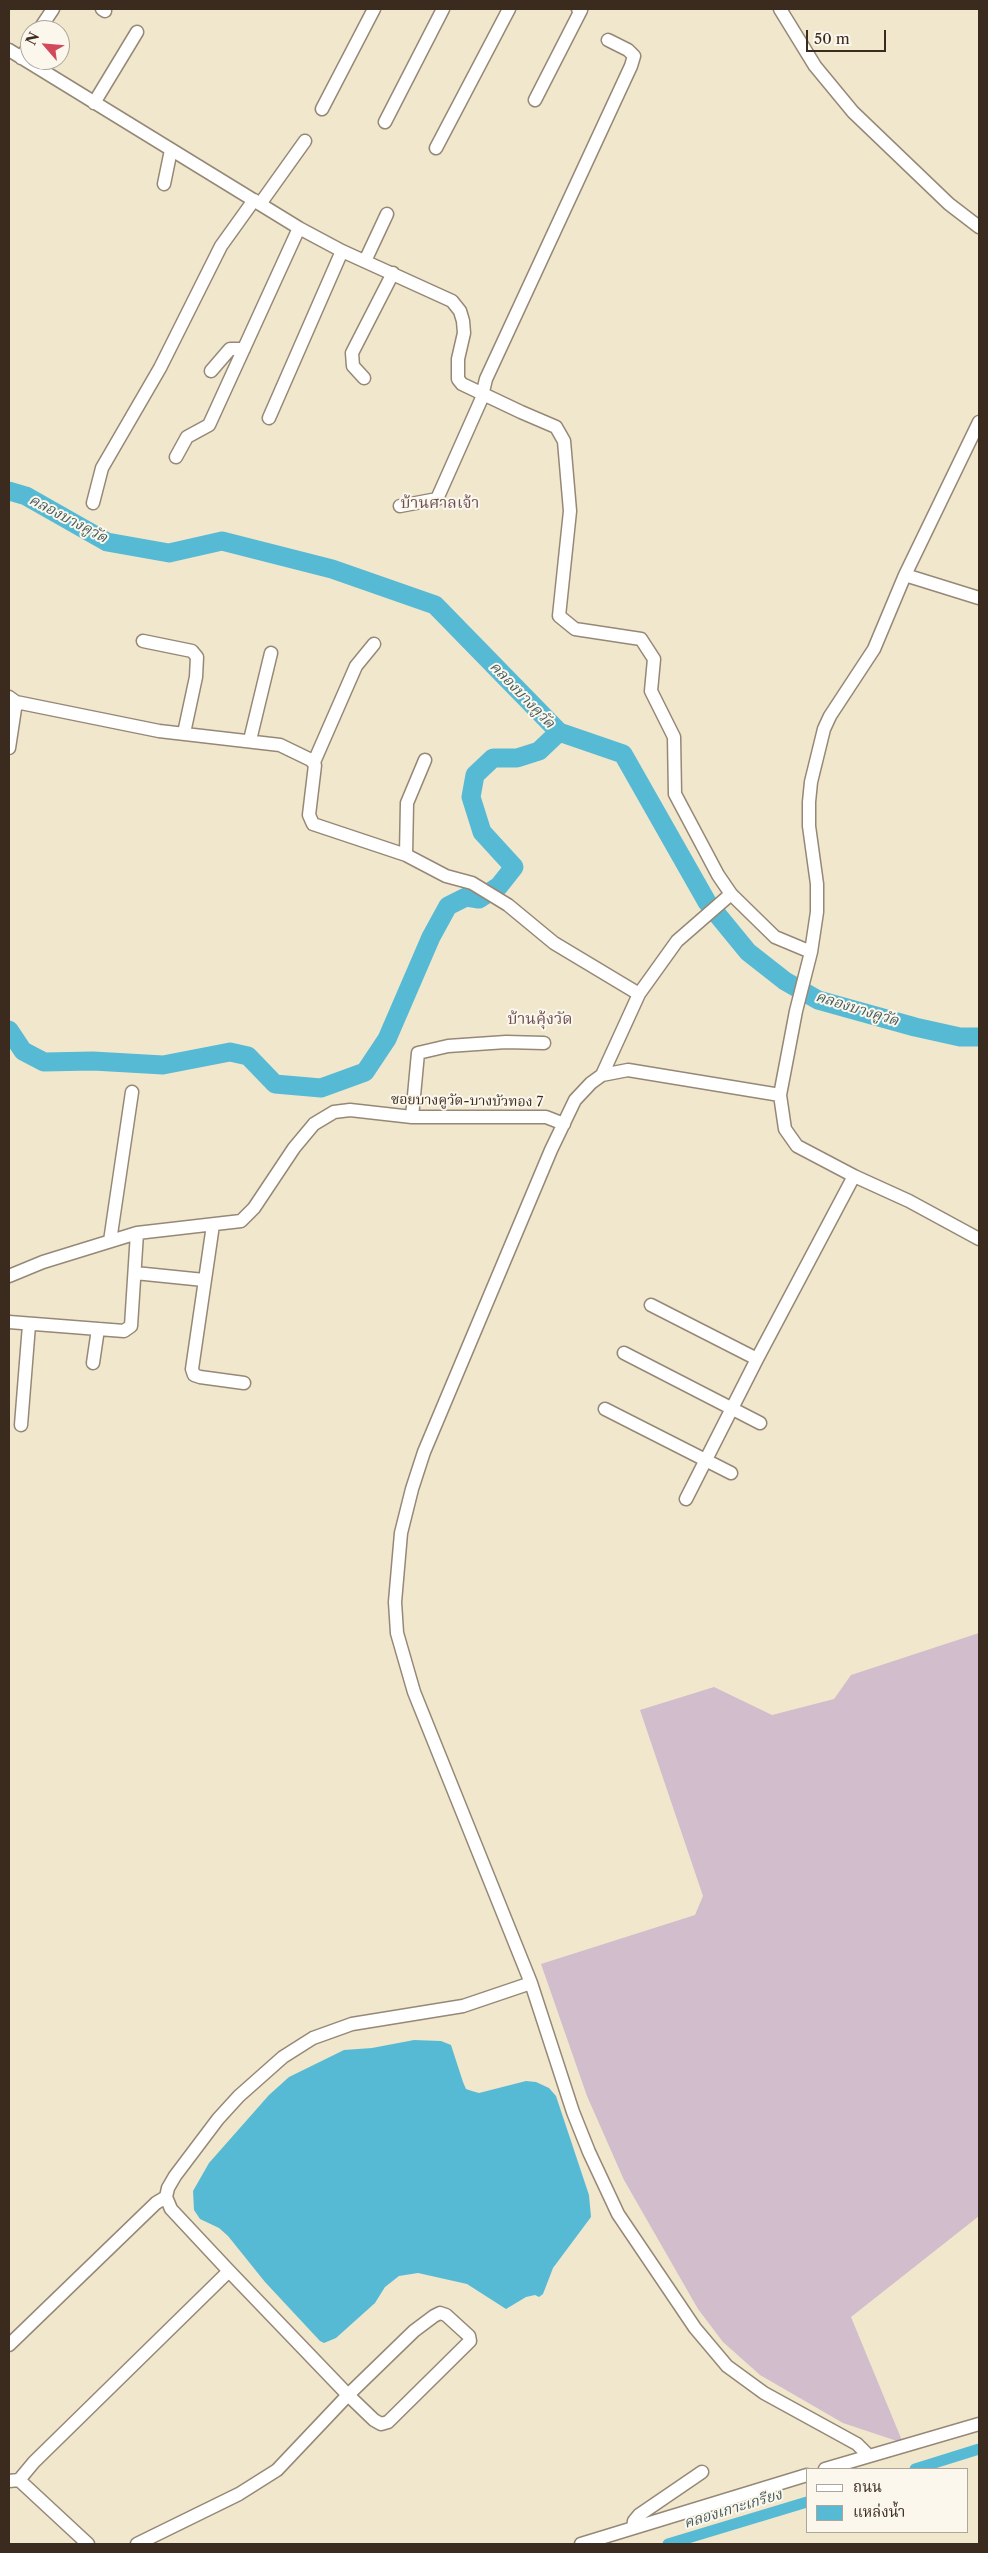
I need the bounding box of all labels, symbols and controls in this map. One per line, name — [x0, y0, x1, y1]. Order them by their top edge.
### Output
north arrow — [20, 20, 70, 70]
scale bar — [808, 20, 888, 52]
text: N — [22, 29, 43, 48]
text: 50 m — [814, 29, 850, 48]
water label: คลองบางคูวัด — [26, 491, 110, 547]
district label: บ้านศาลเจ้า — [401, 493, 479, 513]
water label: คลองบางคูวัด — [486, 658, 558, 732]
water label: คลองบางคูวัด — [813, 988, 901, 1030]
district label: บ้านคุ้งวัด — [507, 1009, 573, 1029]
street label: ซอยบางคูวัด-บางบัวทอง 7 — [391, 1091, 543, 1111]
legend — [806, 2468, 968, 2533]
text: ถนน — [853, 2477, 882, 2496]
water label: คลองเกาะเกรียง — [682, 2486, 784, 2532]
text: แหล่งน้ำ — [853, 2502, 905, 2521]

